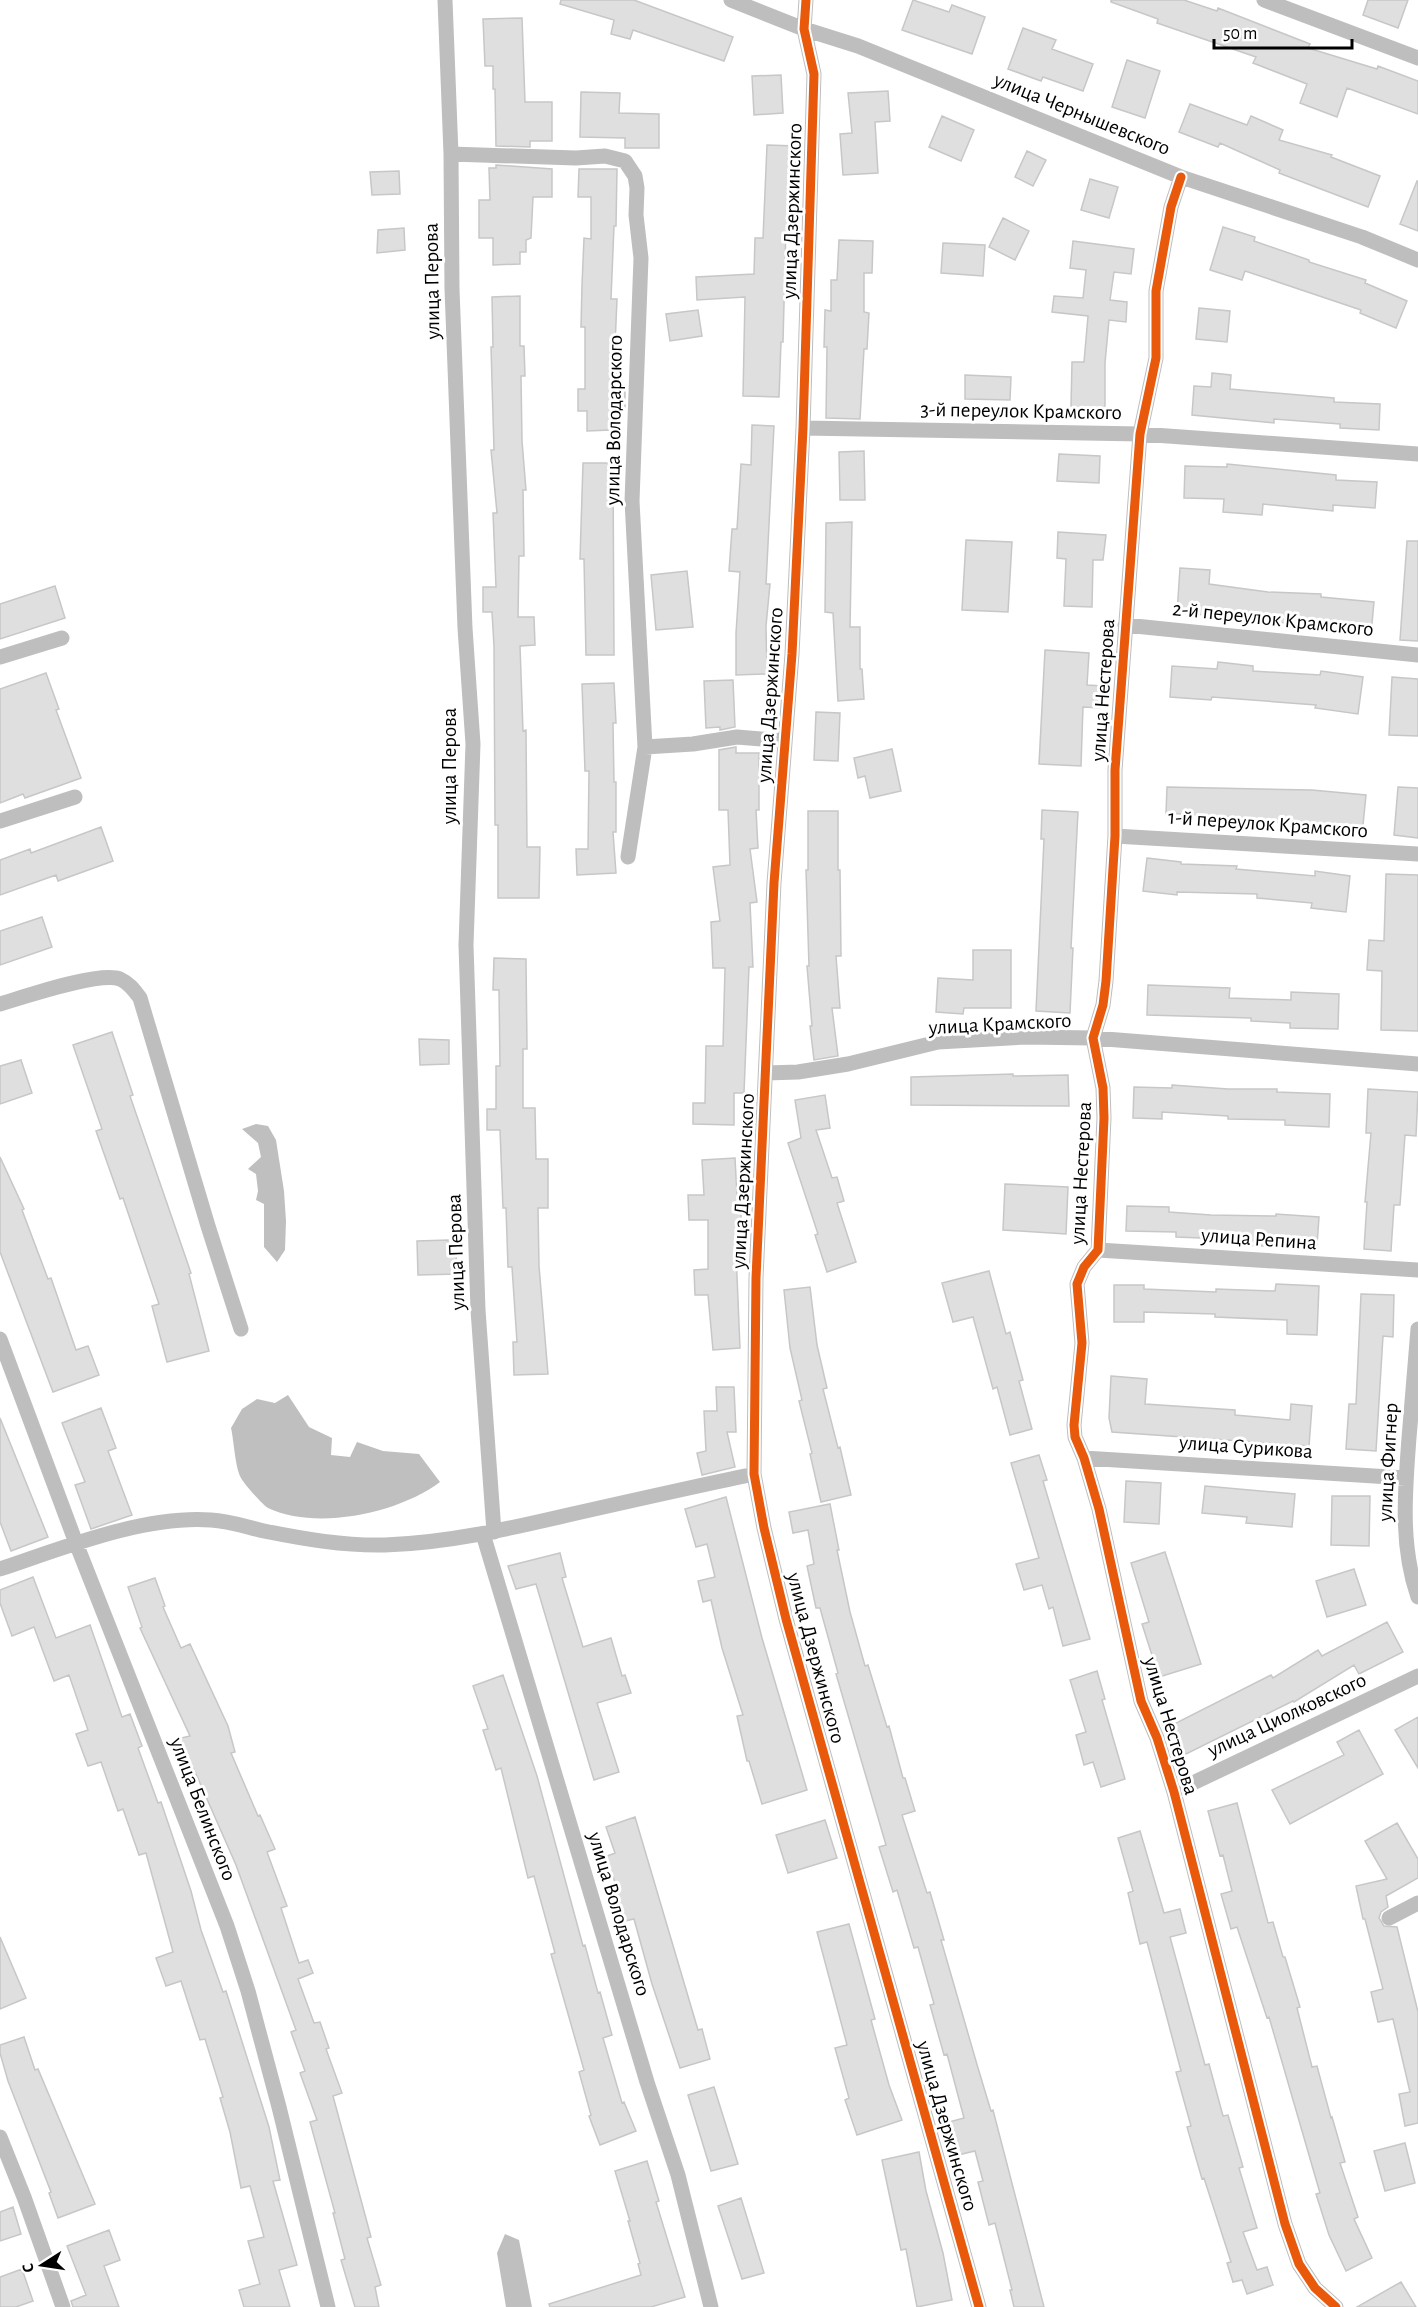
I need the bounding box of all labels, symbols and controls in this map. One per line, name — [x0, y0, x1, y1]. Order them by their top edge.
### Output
scale bar — [1214, 12, 1352, 50]
text: 50 m — [1223, 25, 1257, 43]
street label: улица Чернышевского — [990, 69, 1173, 159]
street label: улица Дзержинского — [778, 123, 806, 300]
street label: улица Перова — [420, 222, 444, 340]
street label: улица Володарского — [602, 335, 626, 506]
street label: 3-й переулок Крамского — [920, 399, 1122, 423]
street label: 2-й переулок Крамского — [1171, 598, 1375, 640]
street label: улица Дзержинского — [753, 607, 787, 784]
street label: улица Нестерова — [1087, 618, 1118, 763]
street label: улица Перова — [439, 707, 460, 825]
street label: 1-й переулок Крамского — [1168, 807, 1368, 841]
street label: улица Крамского — [927, 1010, 1072, 1038]
street label: улица Дзержинского — [728, 1093, 758, 1270]
street label: улица Нестерова — [1067, 1101, 1095, 1246]
street label: улица Перова — [443, 1193, 469, 1312]
street label: улица Репина — [1199, 1224, 1318, 1254]
street label: улица Фигнер — [1374, 1402, 1402, 1523]
street label: улица Сурикова — [1177, 1432, 1314, 1462]
street label: улица Дзержинского — [783, 1569, 849, 1746]
street label: улица Нестерова — [1140, 1654, 1202, 1798]
street label: улица Циолковского — [1204, 1669, 1369, 1761]
street label: улица Белинского — [166, 1734, 240, 1883]
street label: улица Володарского — [584, 1829, 654, 1998]
street label: улица Дзержинского — [912, 2038, 981, 2213]
north arrow — [12, 2235, 72, 2295]
text: С — [20, 2262, 37, 2274]

